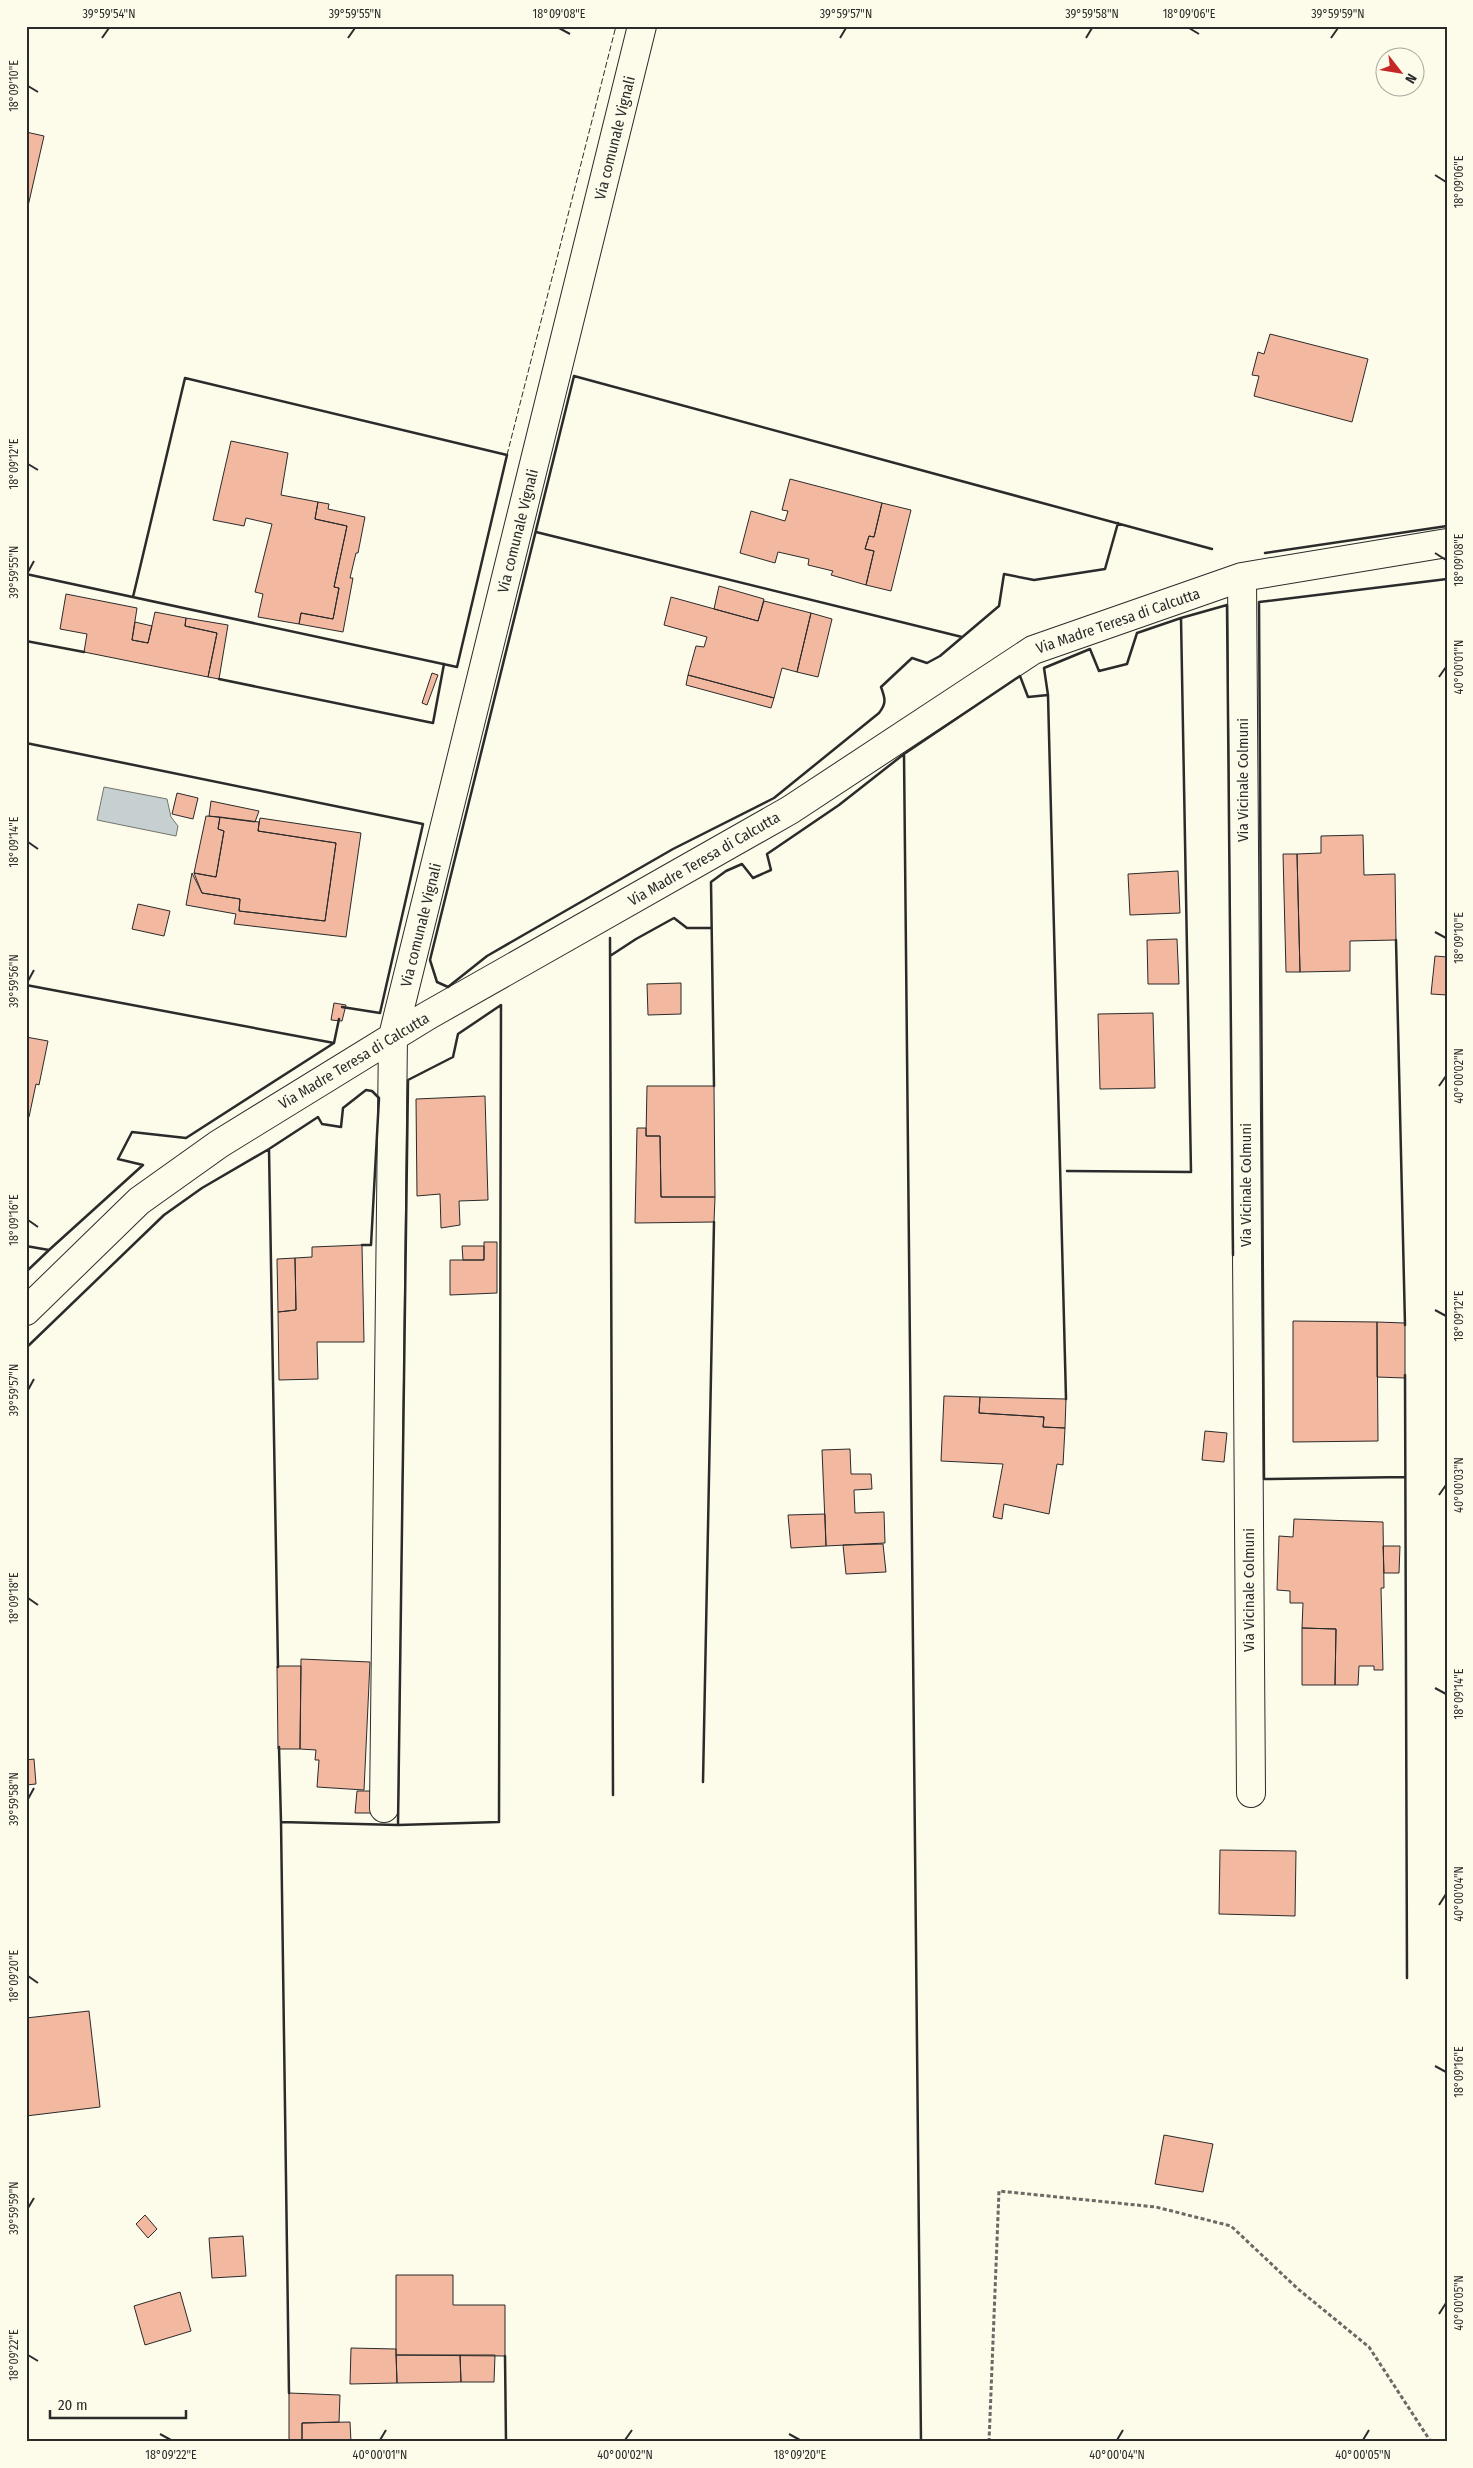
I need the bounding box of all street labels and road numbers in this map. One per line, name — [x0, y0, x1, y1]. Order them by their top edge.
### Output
street label: Via comunale Vignali — [591, 74, 639, 202]
street label: Via comunale Vignali — [494, 467, 542, 595]
street label: Via Madre Teresa di Calcutta — [1034, 584, 1202, 658]
street label: Via Vicinale Colmuni — [1234, 718, 1252, 842]
street label: Via Madre Teresa di Calcutta — [625, 808, 783, 910]
street label: Via comunale Vignali — [397, 861, 445, 989]
street label: Via Madre Teresa di Calcutta — [276, 1009, 432, 1113]
street label: Via Vicinale Colmuni — [1237, 1123, 1255, 1247]
street label: Via Vicinale Colmuni — [1240, 1528, 1258, 1652]

